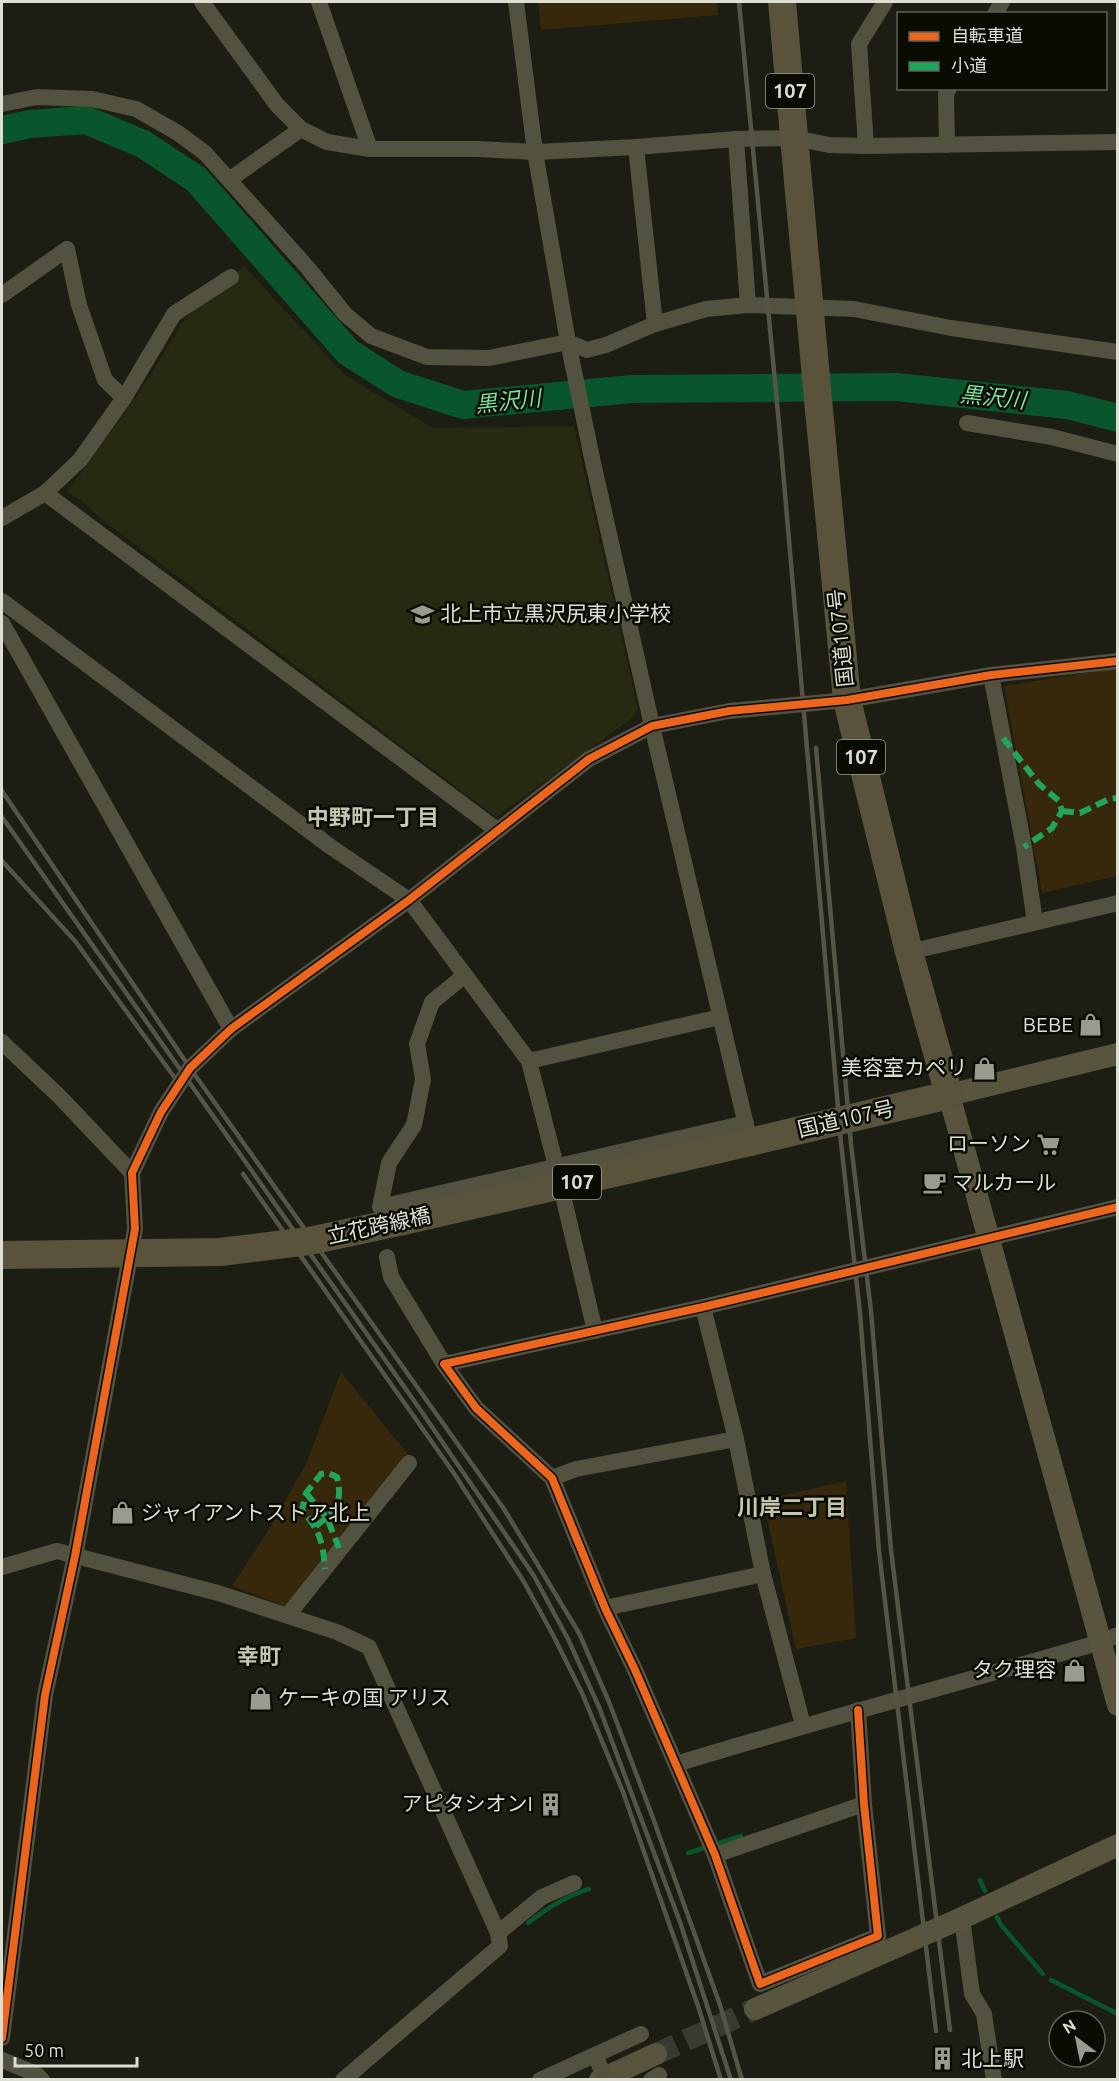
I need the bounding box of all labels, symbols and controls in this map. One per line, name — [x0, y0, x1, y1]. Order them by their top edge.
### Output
legend — [897, 12, 1107, 90]
text: 自転車道 — [951, 25, 1023, 45]
text: 小道 — [951, 55, 987, 75]
road number: 107 — [766, 74, 814, 108]
water label: 黒沢川 — [959, 381, 1029, 413]
water label: 黒沢川 — [474, 384, 544, 416]
street label: 国道107号 — [823, 588, 857, 688]
school or university icon: 北上市立黒沢尻東小学校 — [409, 601, 435, 627]
place label: 北上市立黒沢尻東小学校 — [440, 601, 671, 625]
road number: 107 — [837, 740, 885, 774]
district label: 中野町一丁目 — [307, 804, 439, 829]
place label: BEBE — [1023, 1012, 1073, 1036]
shop icon: BEBE — [1078, 1012, 1104, 1038]
place label: 美容室カペリ — [841, 1055, 967, 1079]
shop icon: 美容室カペリ — [972, 1055, 998, 1081]
street label: 国道107号 — [795, 1095, 896, 1141]
place label: ローソン — [947, 1131, 1031, 1155]
supermarket icon: ローソン — [1036, 1131, 1062, 1157]
road number: 107 — [553, 1165, 601, 1199]
cafe icon: マルカール — [921, 1170, 947, 1196]
place label: マルカール — [952, 1170, 1056, 1194]
street label: 立花跨線橋 — [325, 1202, 433, 1248]
district label: 川岸二丁目 — [737, 1494, 847, 1519]
shop icon: ジャイアントストア北上 — [110, 1500, 136, 1526]
place label: ジャイアントストア北上 — [141, 1500, 370, 1524]
district label: 幸町 — [237, 1643, 281, 1668]
place label: タク理容 — [972, 1657, 1056, 1681]
shop icon: タク理容 — [1061, 1657, 1087, 1683]
shop icon: ケーキの国 アリス — [247, 1685, 273, 1711]
place label: ケーキの国 アリス — [278, 1685, 451, 1709]
place label: アピタシオンI — [402, 1791, 533, 1815]
building icon: アピタシオンI — [538, 1791, 564, 1817]
north arrow — [1047, 2009, 1107, 2069]
text: N — [1059, 2015, 1079, 2037]
scale bar — [15, 2030, 136, 2068]
text: 50 m — [24, 2040, 64, 2060]
building icon: 北上駅 — [930, 2046, 956, 2072]
place label: 北上駅 — [961, 2046, 1024, 2070]

